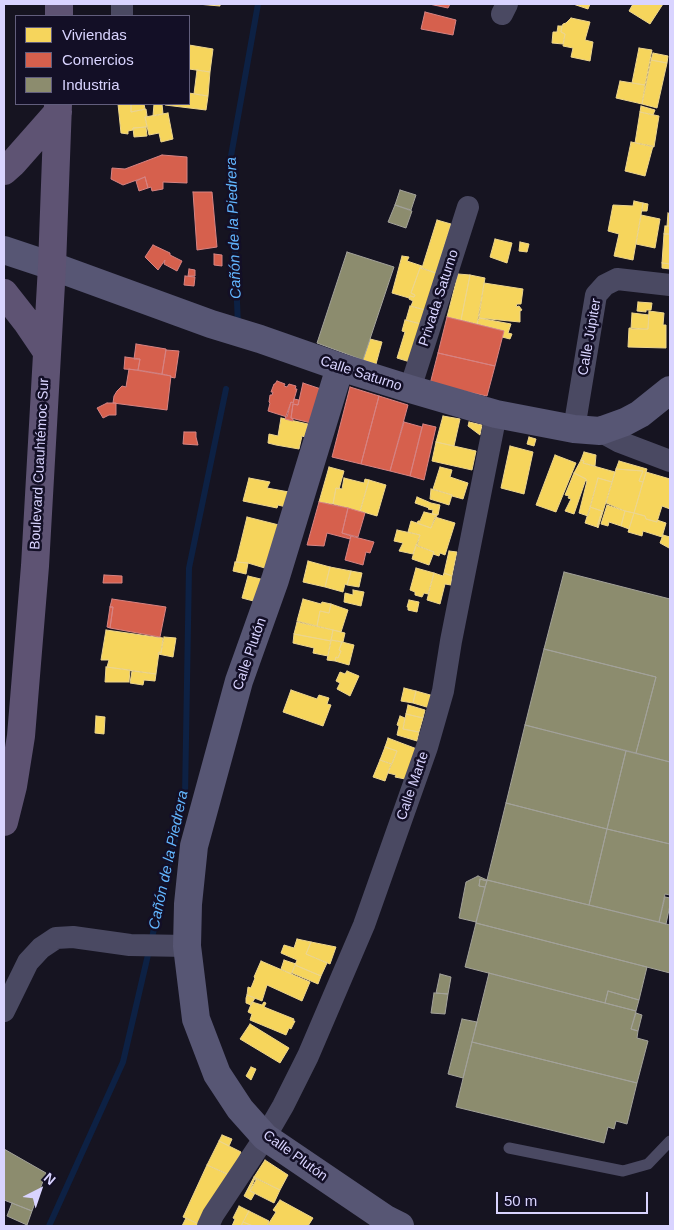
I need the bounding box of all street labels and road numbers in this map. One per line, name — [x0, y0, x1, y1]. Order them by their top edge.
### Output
street label: Privada Saturno — [415, 248, 463, 348]
street label: Calle Júpiter — [575, 297, 605, 377]
street label: Calle Saturno — [318, 353, 404, 395]
street label: Boulevard Cuauhtémoc Sur — [27, 378, 53, 550]
street label: Calle Plutón — [230, 616, 270, 692]
street label: Calle Marte — [393, 749, 433, 823]
street label: Calle Plutón — [260, 1127, 330, 1185]

